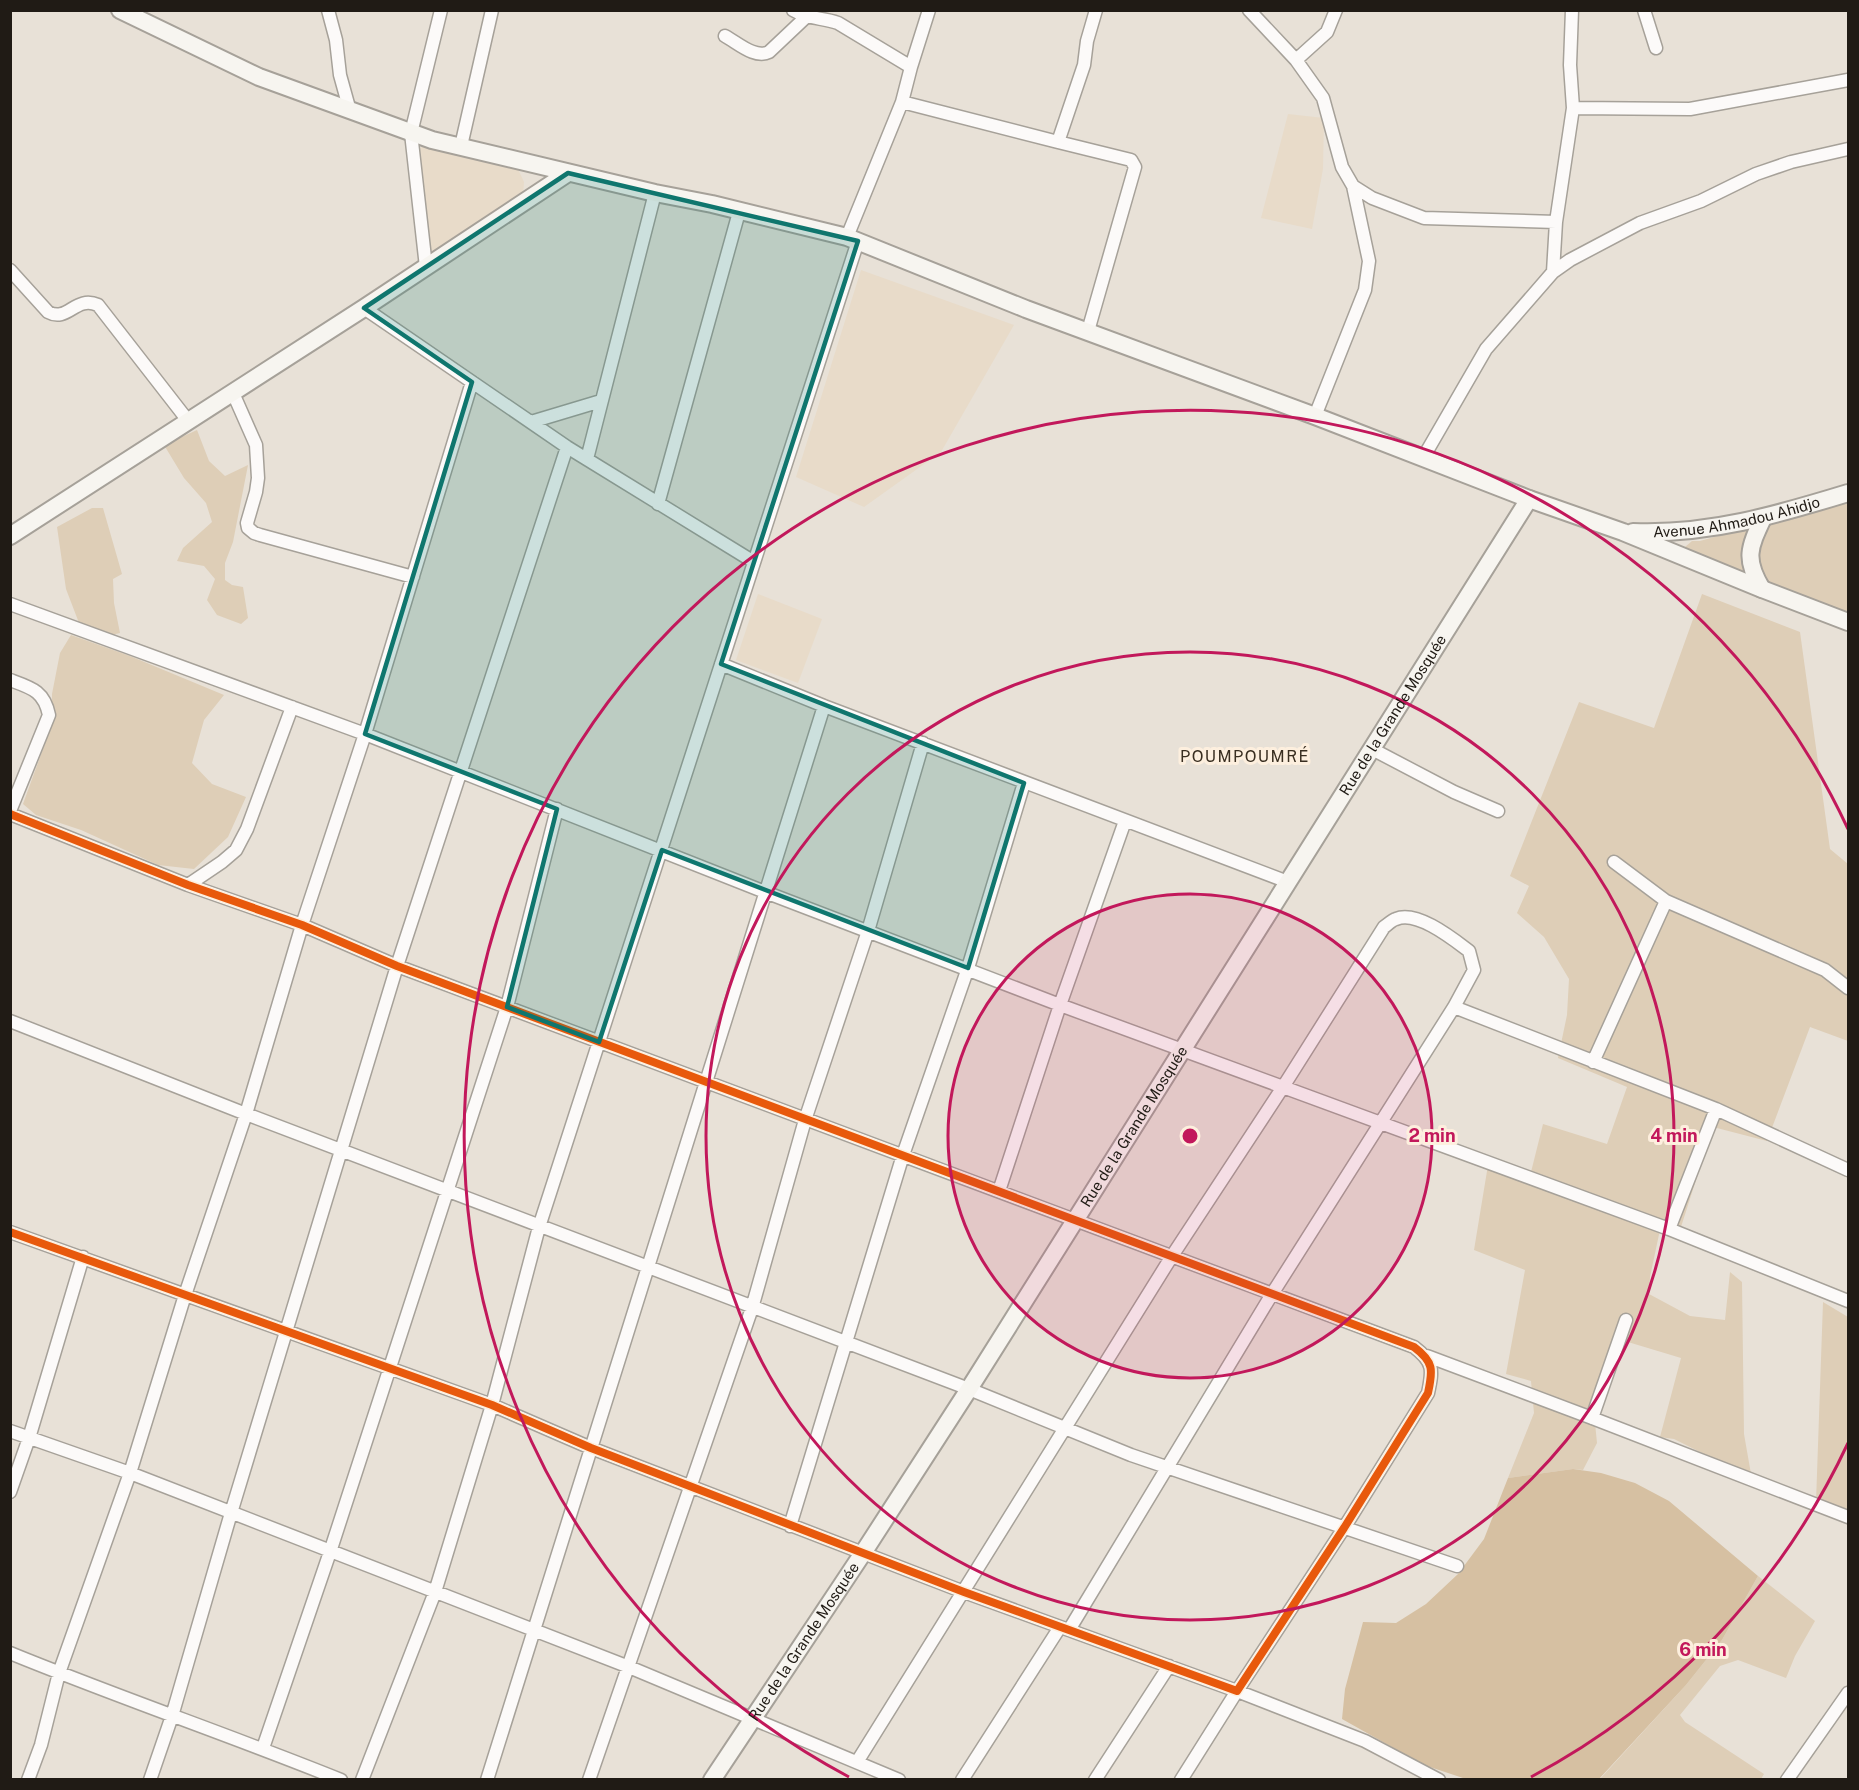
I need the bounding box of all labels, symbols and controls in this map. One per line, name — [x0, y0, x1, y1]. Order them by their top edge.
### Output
street label: Avenue Ahmadou Ahidjo — [1653, 493, 1822, 540]
street label: Rue de la Grande Mosquée — [1336, 631, 1449, 798]
district label: POUMPOUMRÉ — [1180, 746, 1310, 766]
street label: Rue de la Grande Mosquée — [1077, 1043, 1191, 1210]
text: 2 min — [1408, 1125, 1456, 1146]
text: 4 min — [1650, 1125, 1698, 1146]
centre of rings — [1180, 1126, 1200, 1146]
street label: Rue de la Grande Mosquée — [745, 1559, 862, 1724]
text: 6 min — [1679, 1639, 1727, 1660]

